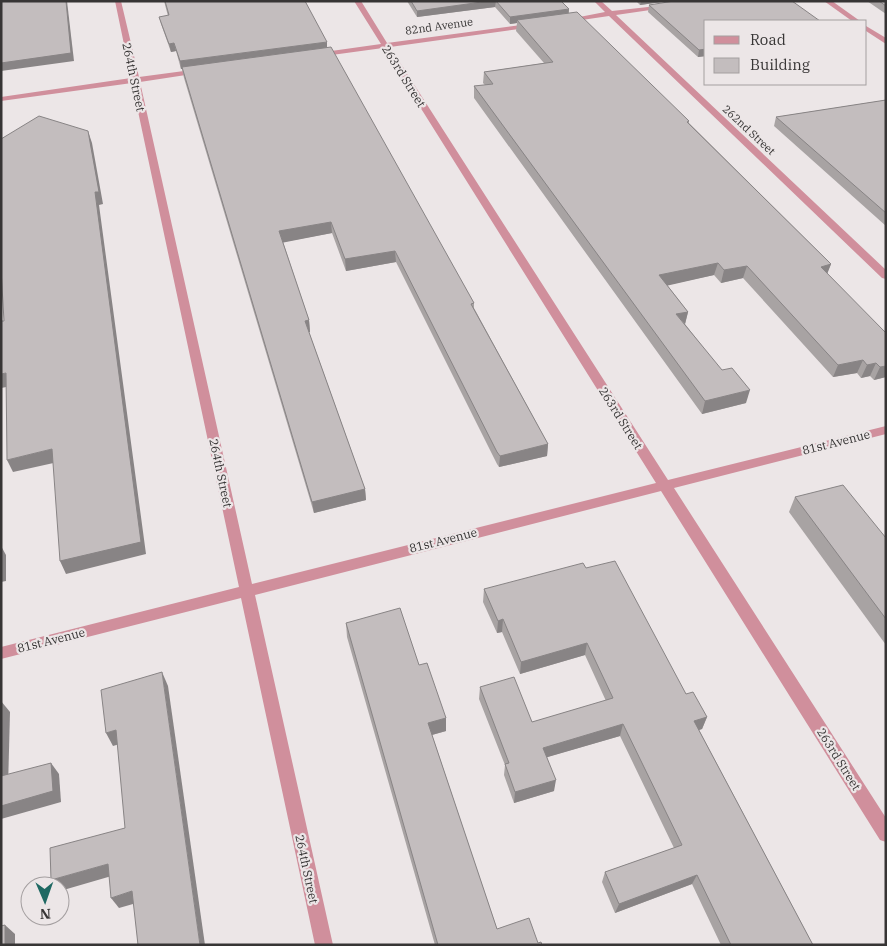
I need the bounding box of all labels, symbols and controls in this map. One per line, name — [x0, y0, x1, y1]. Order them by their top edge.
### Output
street label: 82nd Avenue — [404, 14, 474, 38]
legend — [704, 20, 867, 85]
text: Road — [750, 30, 786, 49]
street label: 264th Street — [119, 41, 149, 113]
street label: 263rd Street — [379, 42, 429, 110]
text: Building — [750, 55, 810, 74]
street label: 262nd Street — [720, 102, 778, 158]
street label: 263rd Street — [596, 384, 646, 452]
street label: 81st Avenue — [801, 426, 871, 458]
street label: 264th Street — [206, 437, 236, 509]
street label: 81st Avenue — [408, 524, 478, 556]
street label: 81st Avenue — [16, 624, 86, 656]
street label: 263rd Street — [814, 725, 864, 793]
street label: 264th Street — [292, 833, 322, 905]
north arrow — [20, 876, 70, 926]
text: N — [40, 905, 51, 923]

